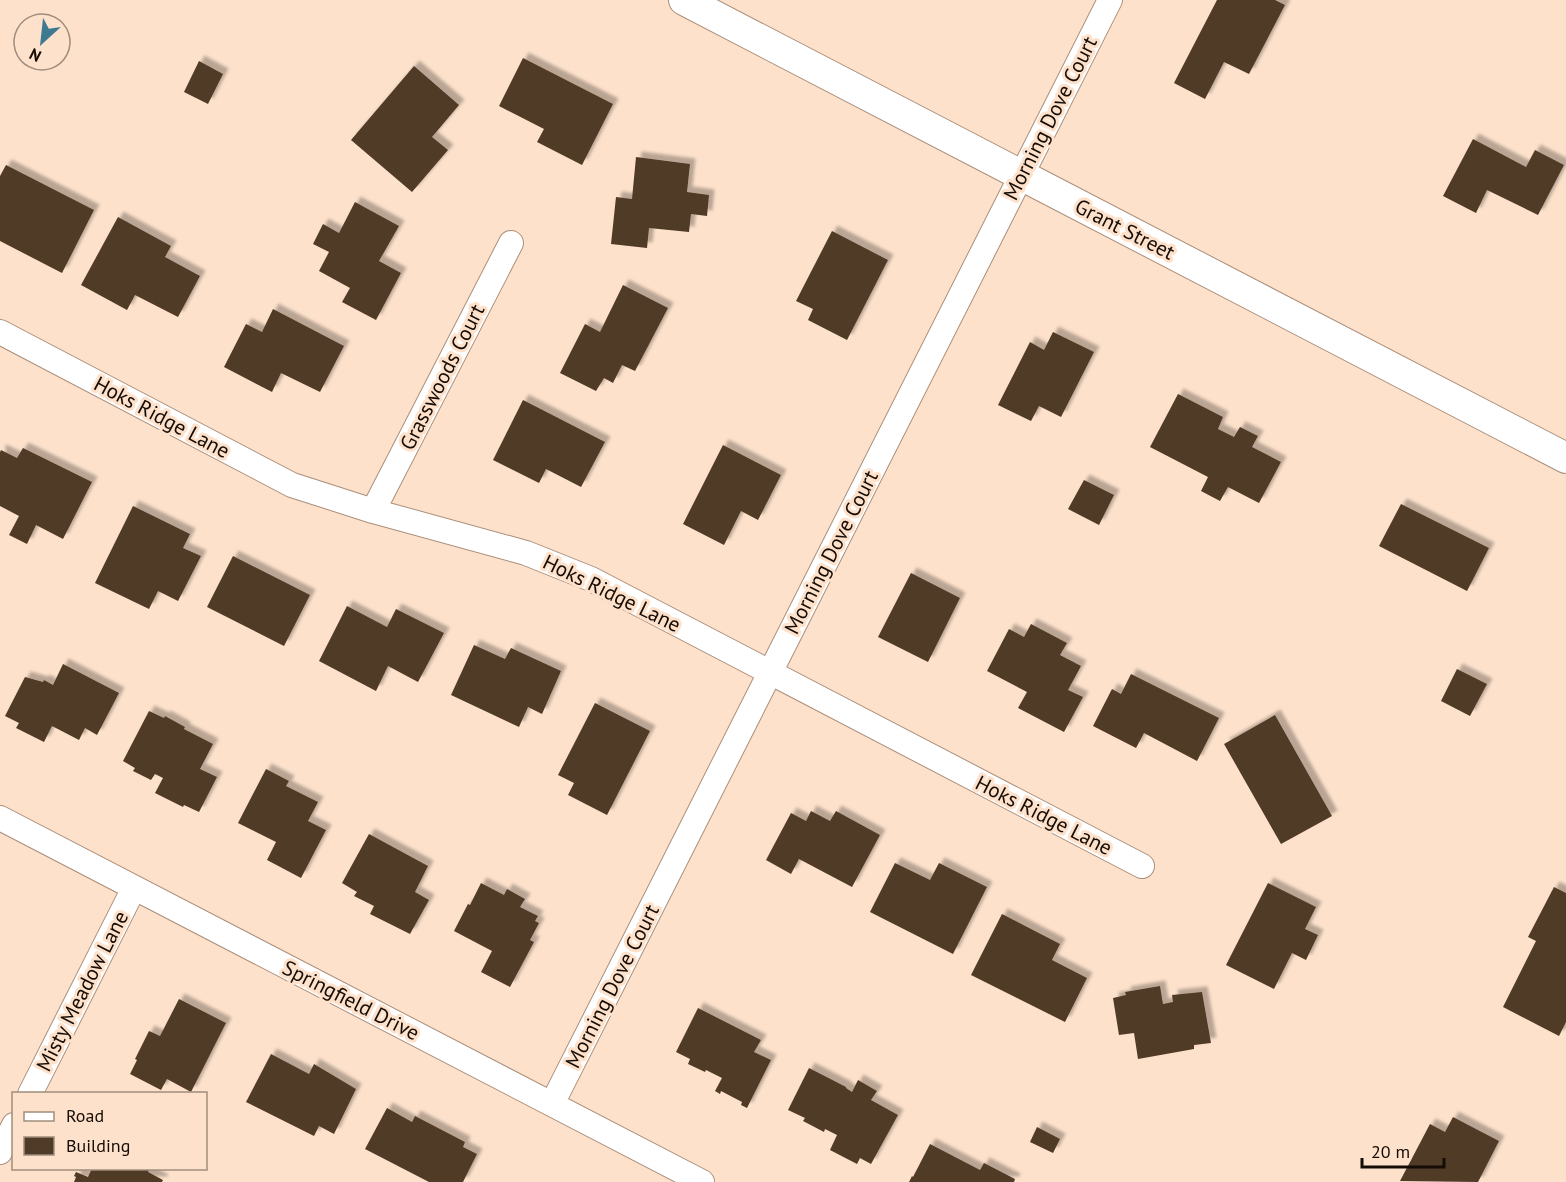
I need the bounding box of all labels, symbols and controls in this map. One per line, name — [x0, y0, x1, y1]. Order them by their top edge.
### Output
north arrow — [12, 12, 72, 72]
street label: Morning Dove Court — [997, 32, 1103, 204]
text: N — [26, 44, 44, 67]
street label: Grant Street — [1071, 192, 1179, 266]
street label: Grasswoods Court — [394, 299, 490, 455]
street label: Hoks Ridge Lane — [90, 370, 234, 464]
street label: Morning Dove Court — [778, 466, 884, 638]
street label: Hoks Ridge Lane — [539, 548, 685, 638]
street label: Hoks Ridge Lane — [971, 769, 1117, 861]
street label: Morning Dove Court — [559, 900, 665, 1072]
street label: Misty Meadow Lane — [30, 906, 134, 1076]
street label: Springfield Drive — [278, 954, 424, 1046]
legend — [12, 1092, 207, 1170]
text: Road — [66, 1104, 104, 1127]
scale bar — [1362, 1131, 1444, 1169]
text: Building — [66, 1134, 130, 1157]
text: 20 m — [1371, 1140, 1410, 1163]

